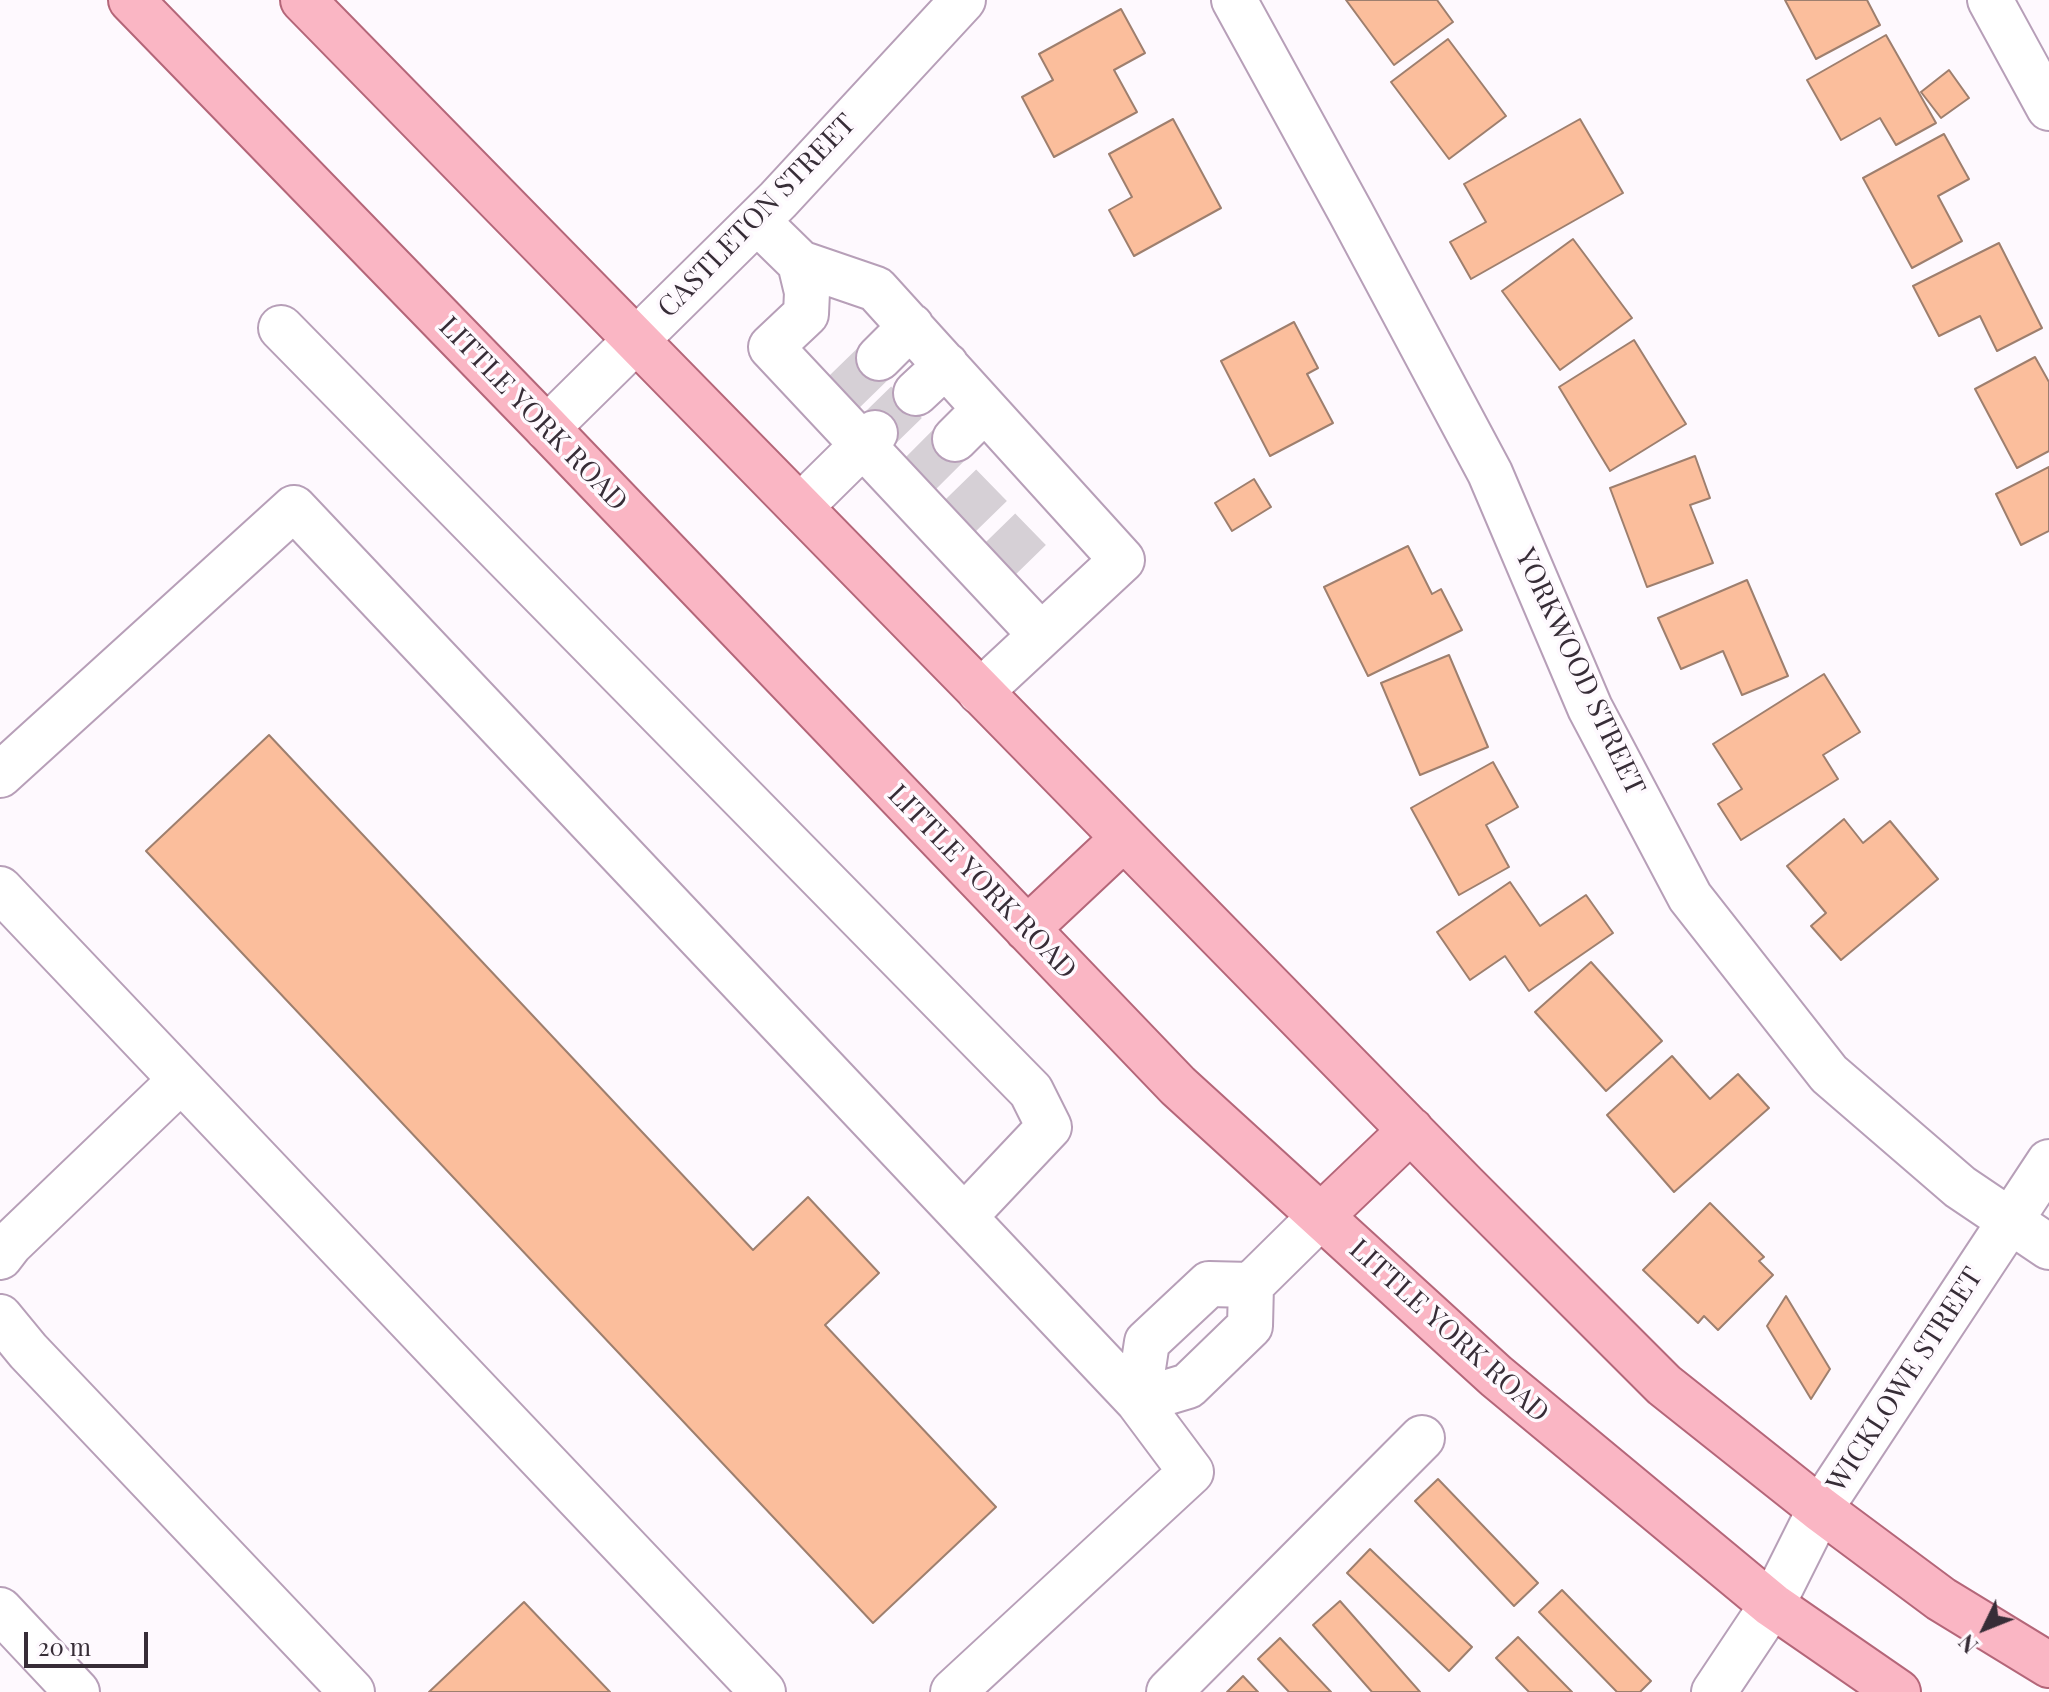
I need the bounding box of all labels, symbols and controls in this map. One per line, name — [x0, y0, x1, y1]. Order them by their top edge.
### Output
street label: CASTLETON STREET — [651, 107, 863, 325]
street label: LITTLE YORK ROAD — [432, 310, 634, 518]
street label: YORKWOOD STREET — [1508, 543, 1652, 801]
street label: LITTLE YORK ROAD — [881, 778, 1083, 986]
street label: LITTLE YORK ROAD — [1342, 1233, 1556, 1429]
street label: WICKLOWE STREET — [1820, 1262, 1990, 1498]
north arrow — [1945, 1588, 2025, 1668]
scale bar — [28, 1616, 152, 1666]
text: N — [1951, 1628, 1984, 1660]
text: 20 m — [38, 1630, 91, 1662]

